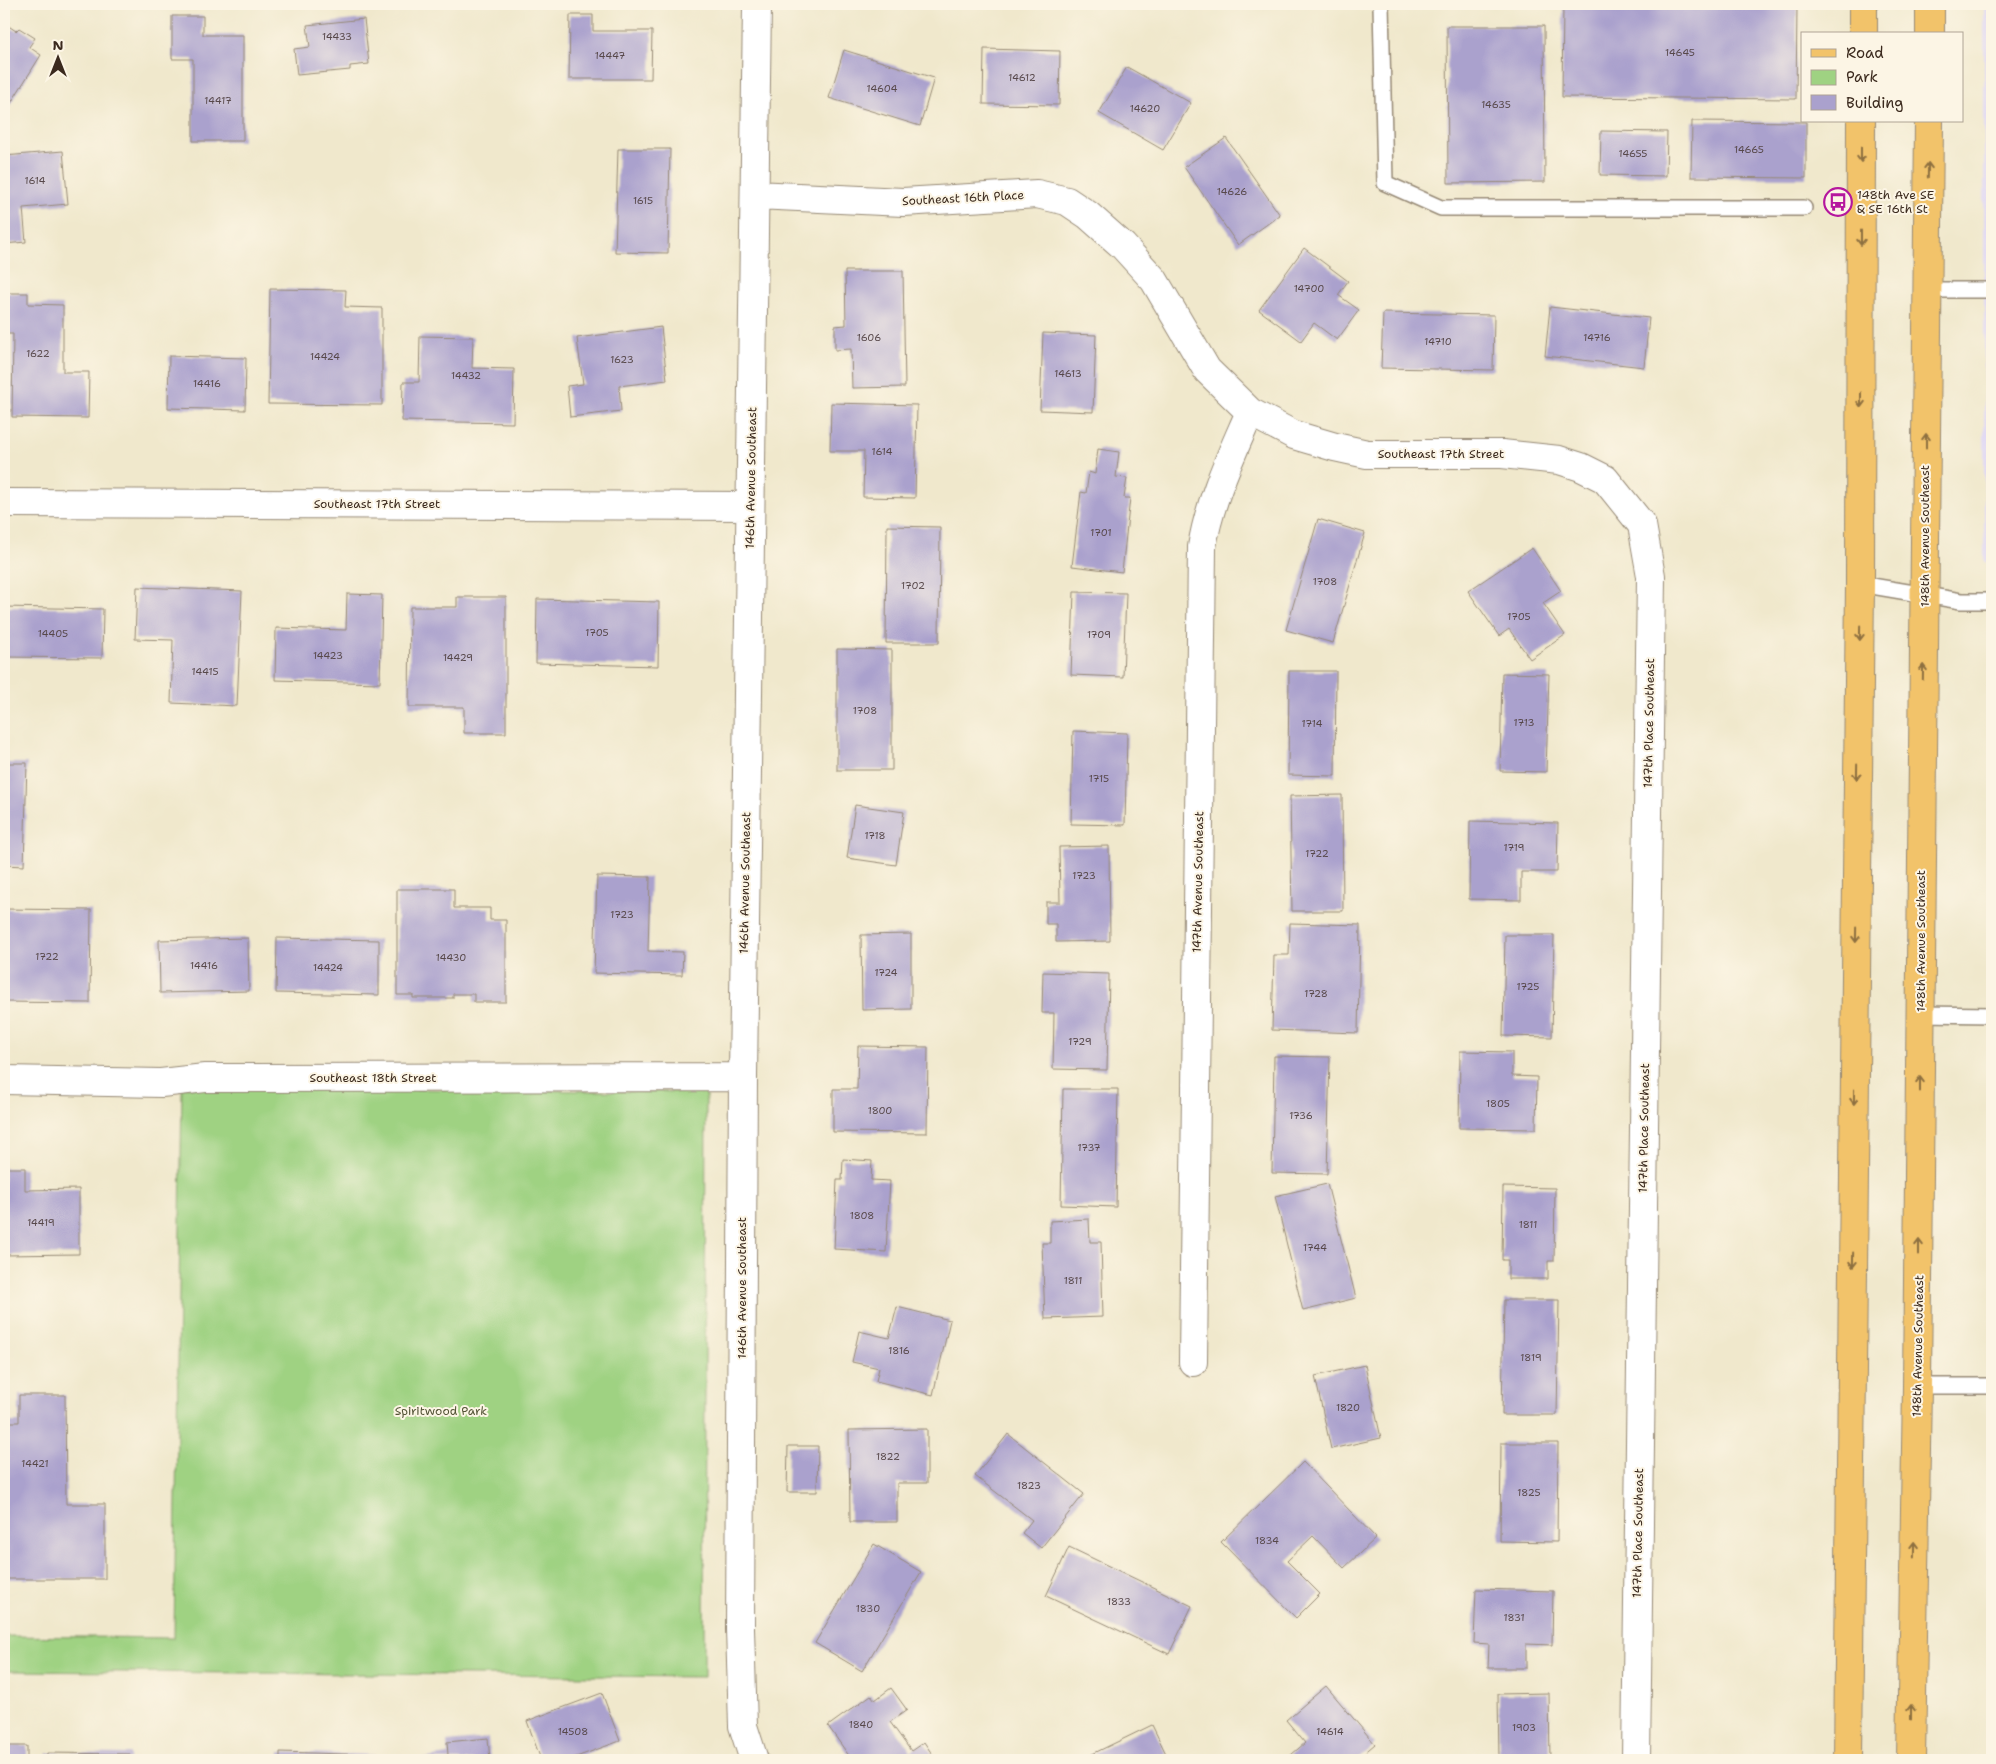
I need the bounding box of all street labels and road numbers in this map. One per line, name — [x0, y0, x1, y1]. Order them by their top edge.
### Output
street label: Southeast 16th Place — [902, 187, 1025, 209]
street label: 146th Avenue Southeast — [742, 407, 760, 549]
street label: Southeast 17th Street — [1378, 446, 1504, 462]
street label: 148th Avenue Southeast — [1917, 465, 1933, 607]
street label: Southeast 17th Street — [314, 496, 440, 512]
street label: 147th Place Southeast — [1640, 658, 1658, 788]
street label: 147th Avenue Southeast — [1189, 811, 1207, 953]
street label: 146th Avenue Southeast — [736, 812, 754, 954]
street label: 148th Avenue Southeast — [1913, 870, 1929, 1012]
street label: 147th Place Southeast — [1635, 1063, 1653, 1193]
street label: Southeast 18th Street — [309, 1070, 437, 1086]
street label: 146th Avenue Southeast — [734, 1217, 750, 1359]
street label: 148th Avenue Southeast — [1909, 1275, 1927, 1417]
street label: 147th Place Southeast — [1629, 1468, 1647, 1598]

